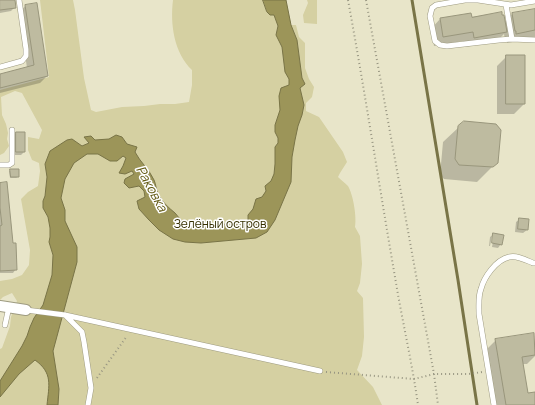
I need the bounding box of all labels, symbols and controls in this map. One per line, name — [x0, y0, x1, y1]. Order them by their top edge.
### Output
water label: Раковка — [132, 163, 170, 215]
park label: Зелёный остров — [174, 218, 266, 232]

